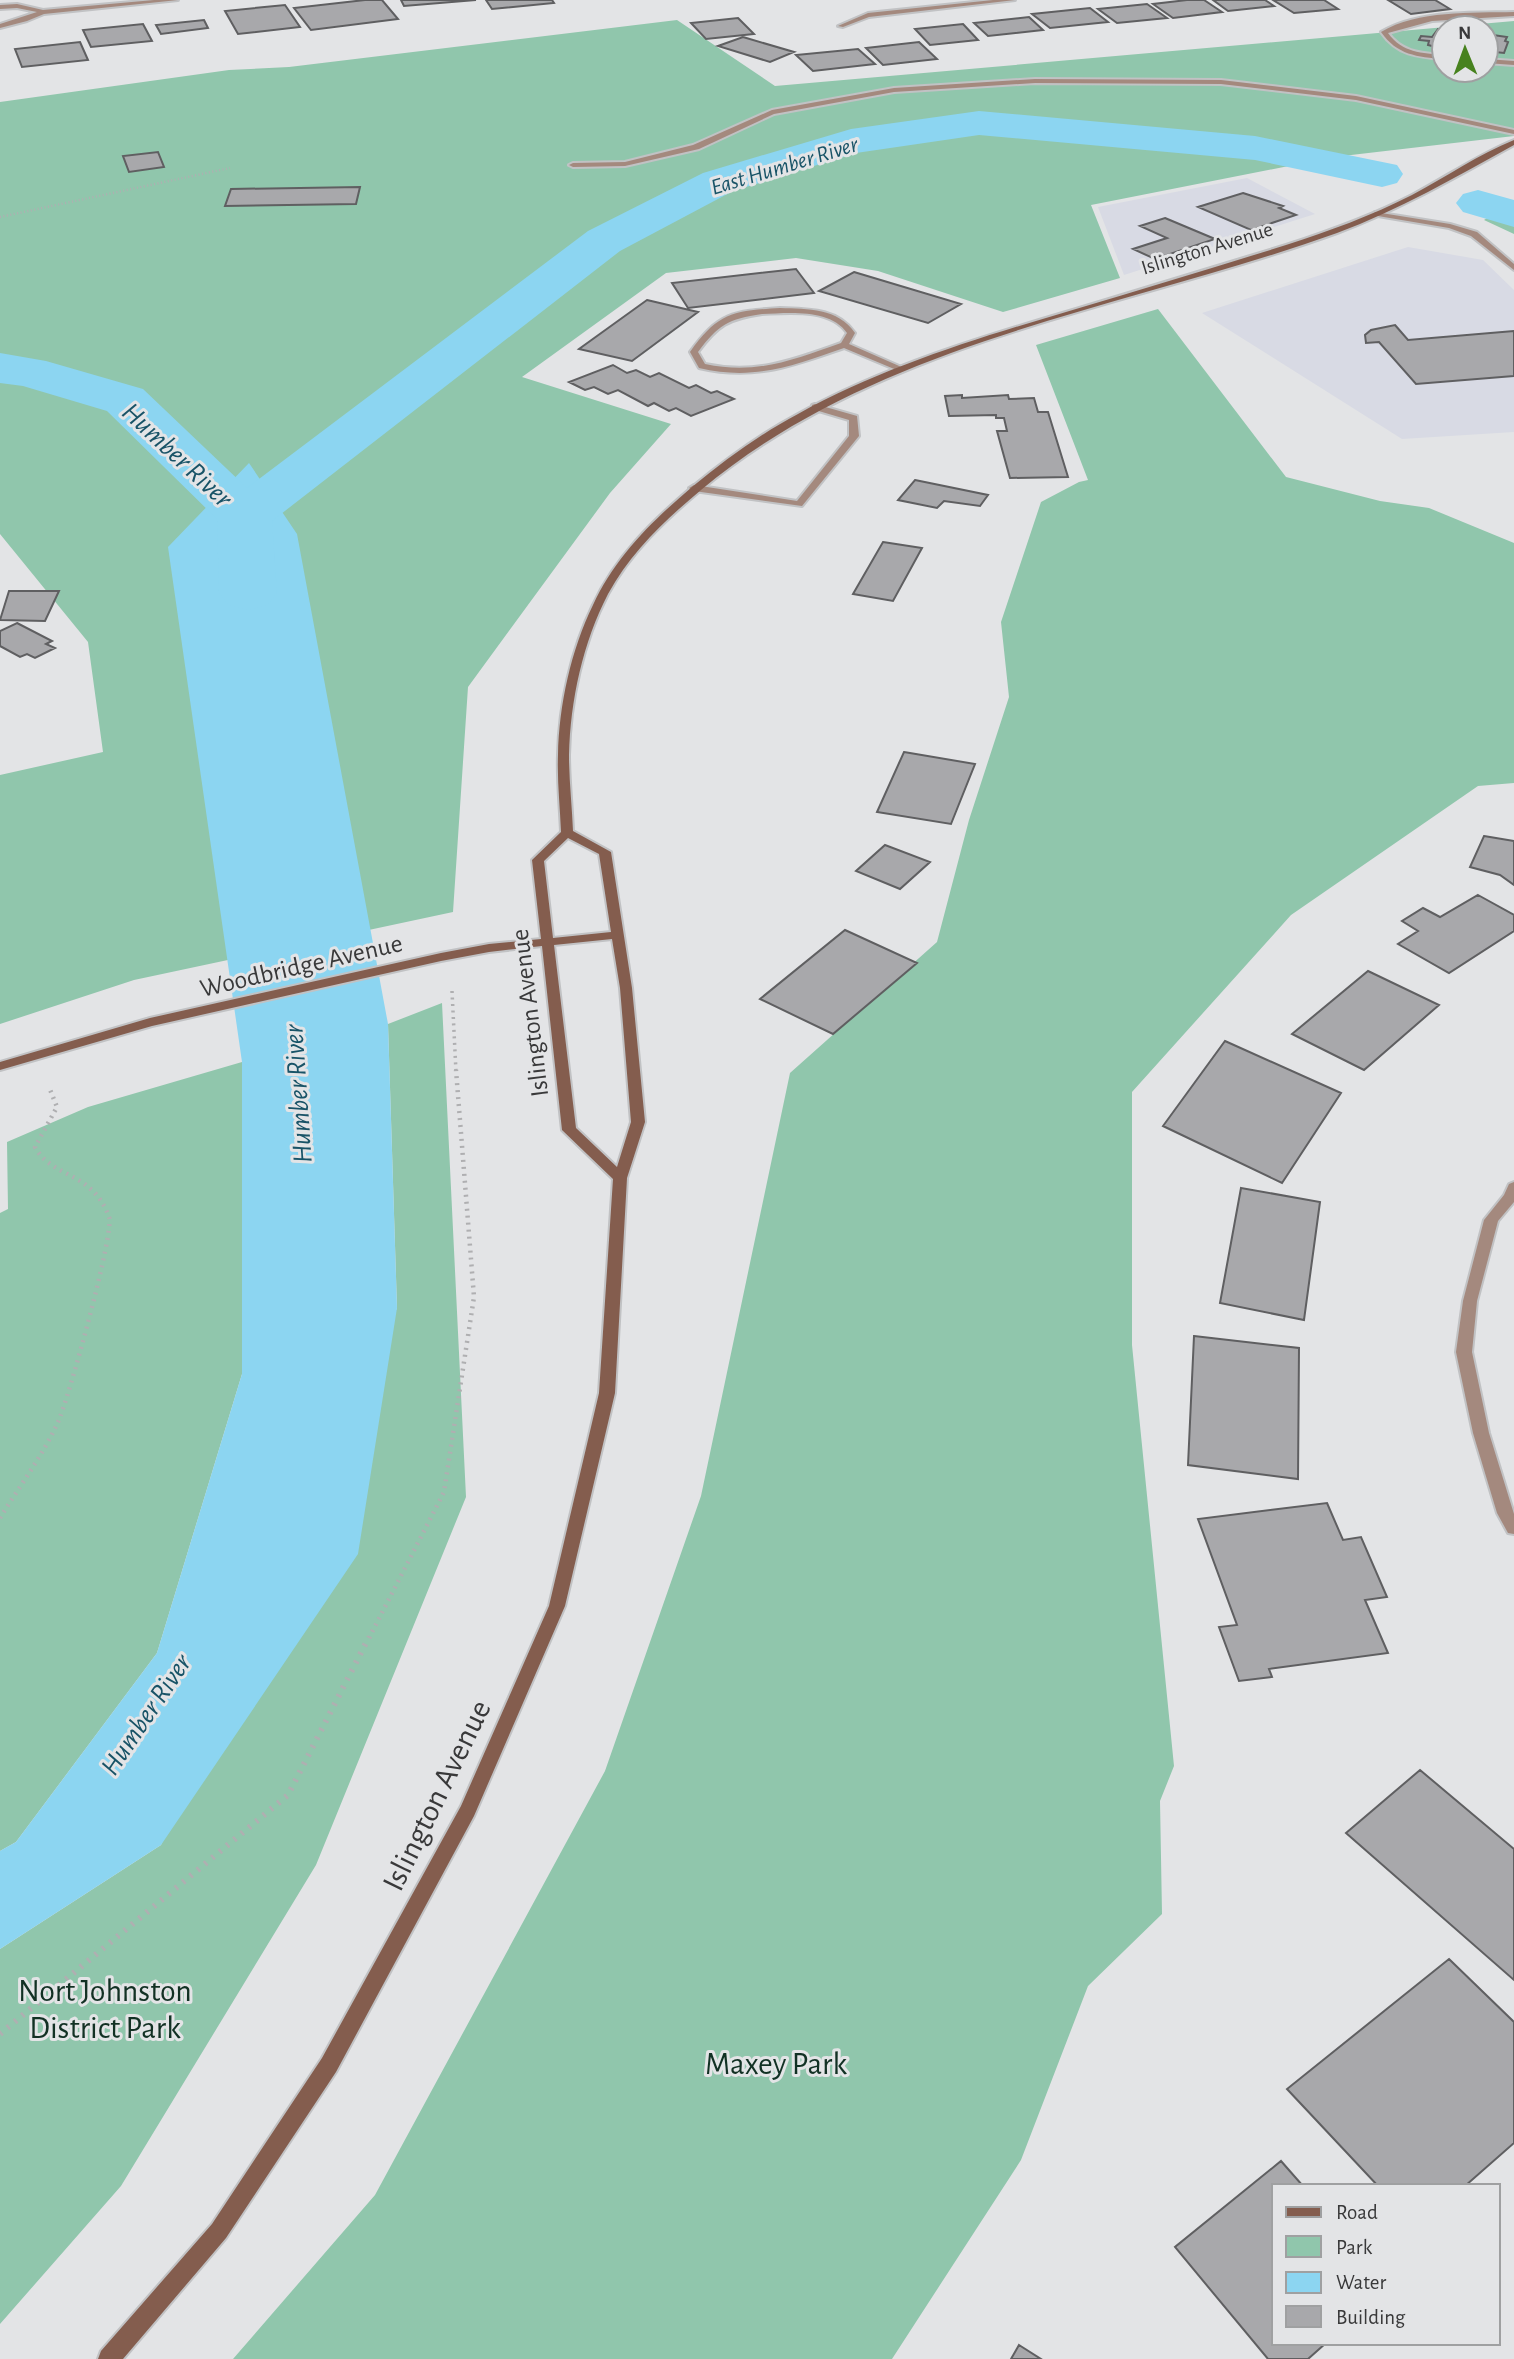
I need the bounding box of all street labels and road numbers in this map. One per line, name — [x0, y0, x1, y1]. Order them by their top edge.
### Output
street label: Islington Avenue — [1139, 219, 1275, 278]
street label: Islington Avenue — [507, 928, 553, 1098]
street label: Woodbridge Avenue — [197, 930, 405, 1002]
street label: Islington Avenue — [377, 1695, 497, 1896]

